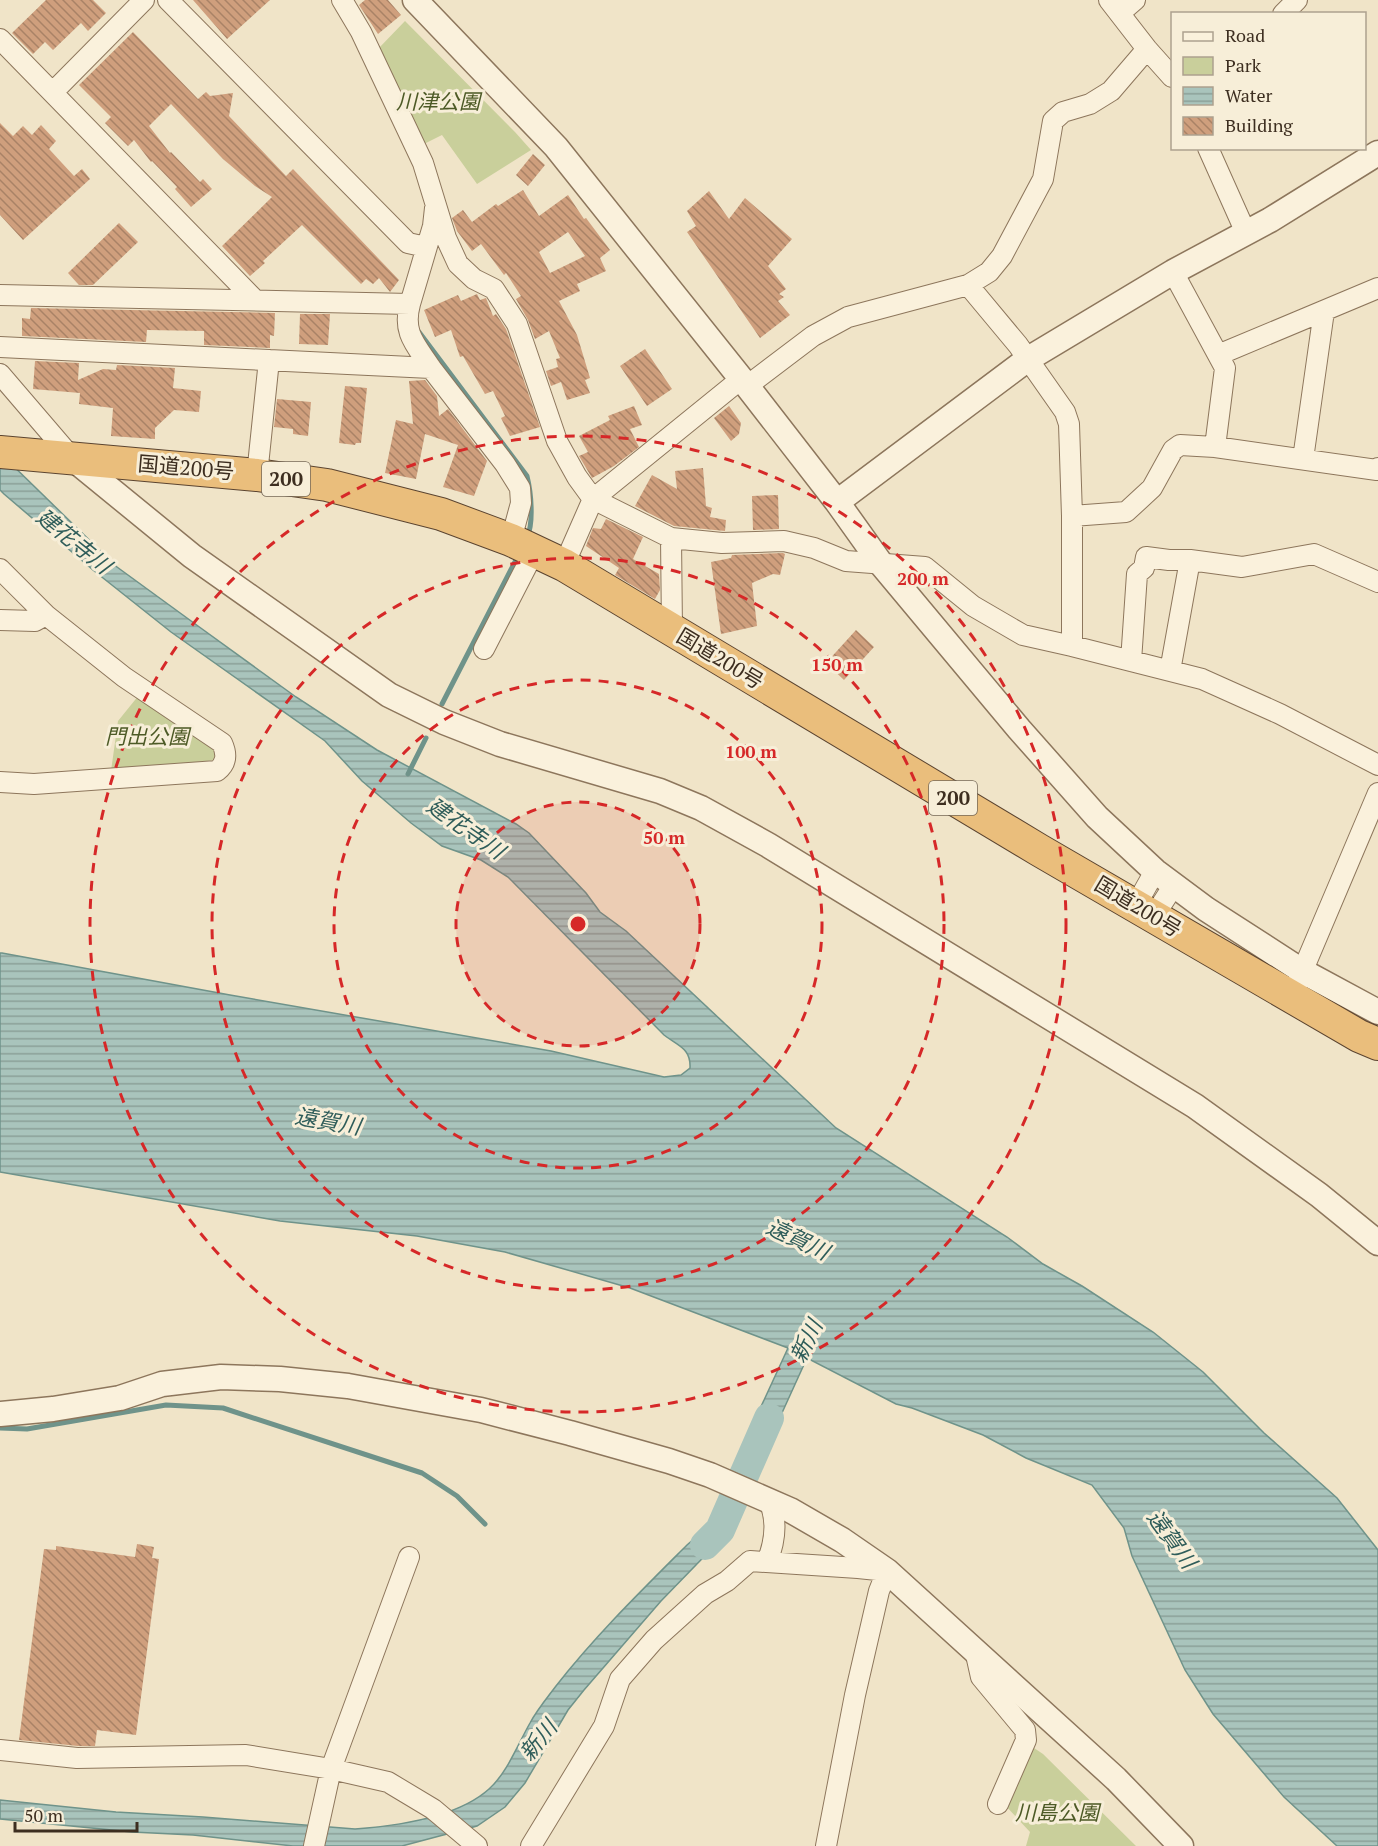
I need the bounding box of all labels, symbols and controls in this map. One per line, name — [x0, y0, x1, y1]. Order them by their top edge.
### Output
legend — [1171, 12, 1366, 150]
text: Road — [1225, 23, 1265, 47]
text: Park — [1225, 53, 1262, 77]
text: Water — [1225, 83, 1272, 107]
park label: 川津公園 — [396, 87, 483, 115]
text: Building — [1225, 113, 1293, 137]
street label: 国道200号 — [137, 449, 235, 485]
road number: 200 — [262, 462, 310, 496]
water label: 建花寺川 — [31, 502, 119, 581]
text: 200 m — [897, 566, 949, 590]
street label: 国道200号 — [672, 621, 769, 695]
text: 150 m — [811, 652, 863, 676]
park label: 門出公園 — [105, 722, 192, 750]
text: 100 m — [725, 739, 777, 763]
road number: 200 — [929, 781, 977, 815]
water label: 建花寺川 — [422, 790, 512, 866]
text: 50 m — [643, 825, 685, 849]
street label: 国道200号 — [1090, 869, 1187, 943]
centre of rings — [568, 914, 588, 934]
water label: 遠賀川 — [293, 1100, 365, 1141]
water label: 遠賀川 — [762, 1211, 836, 1266]
water label: 新川 — [783, 1313, 829, 1367]
water label: 遠賀川 — [1141, 1503, 1205, 1576]
water label: 新川 — [512, 1712, 564, 1766]
scale bar — [15, 1795, 136, 1833]
park label: 川島公園 — [1015, 1798, 1102, 1826]
text: 50 m — [24, 1803, 64, 1827]

